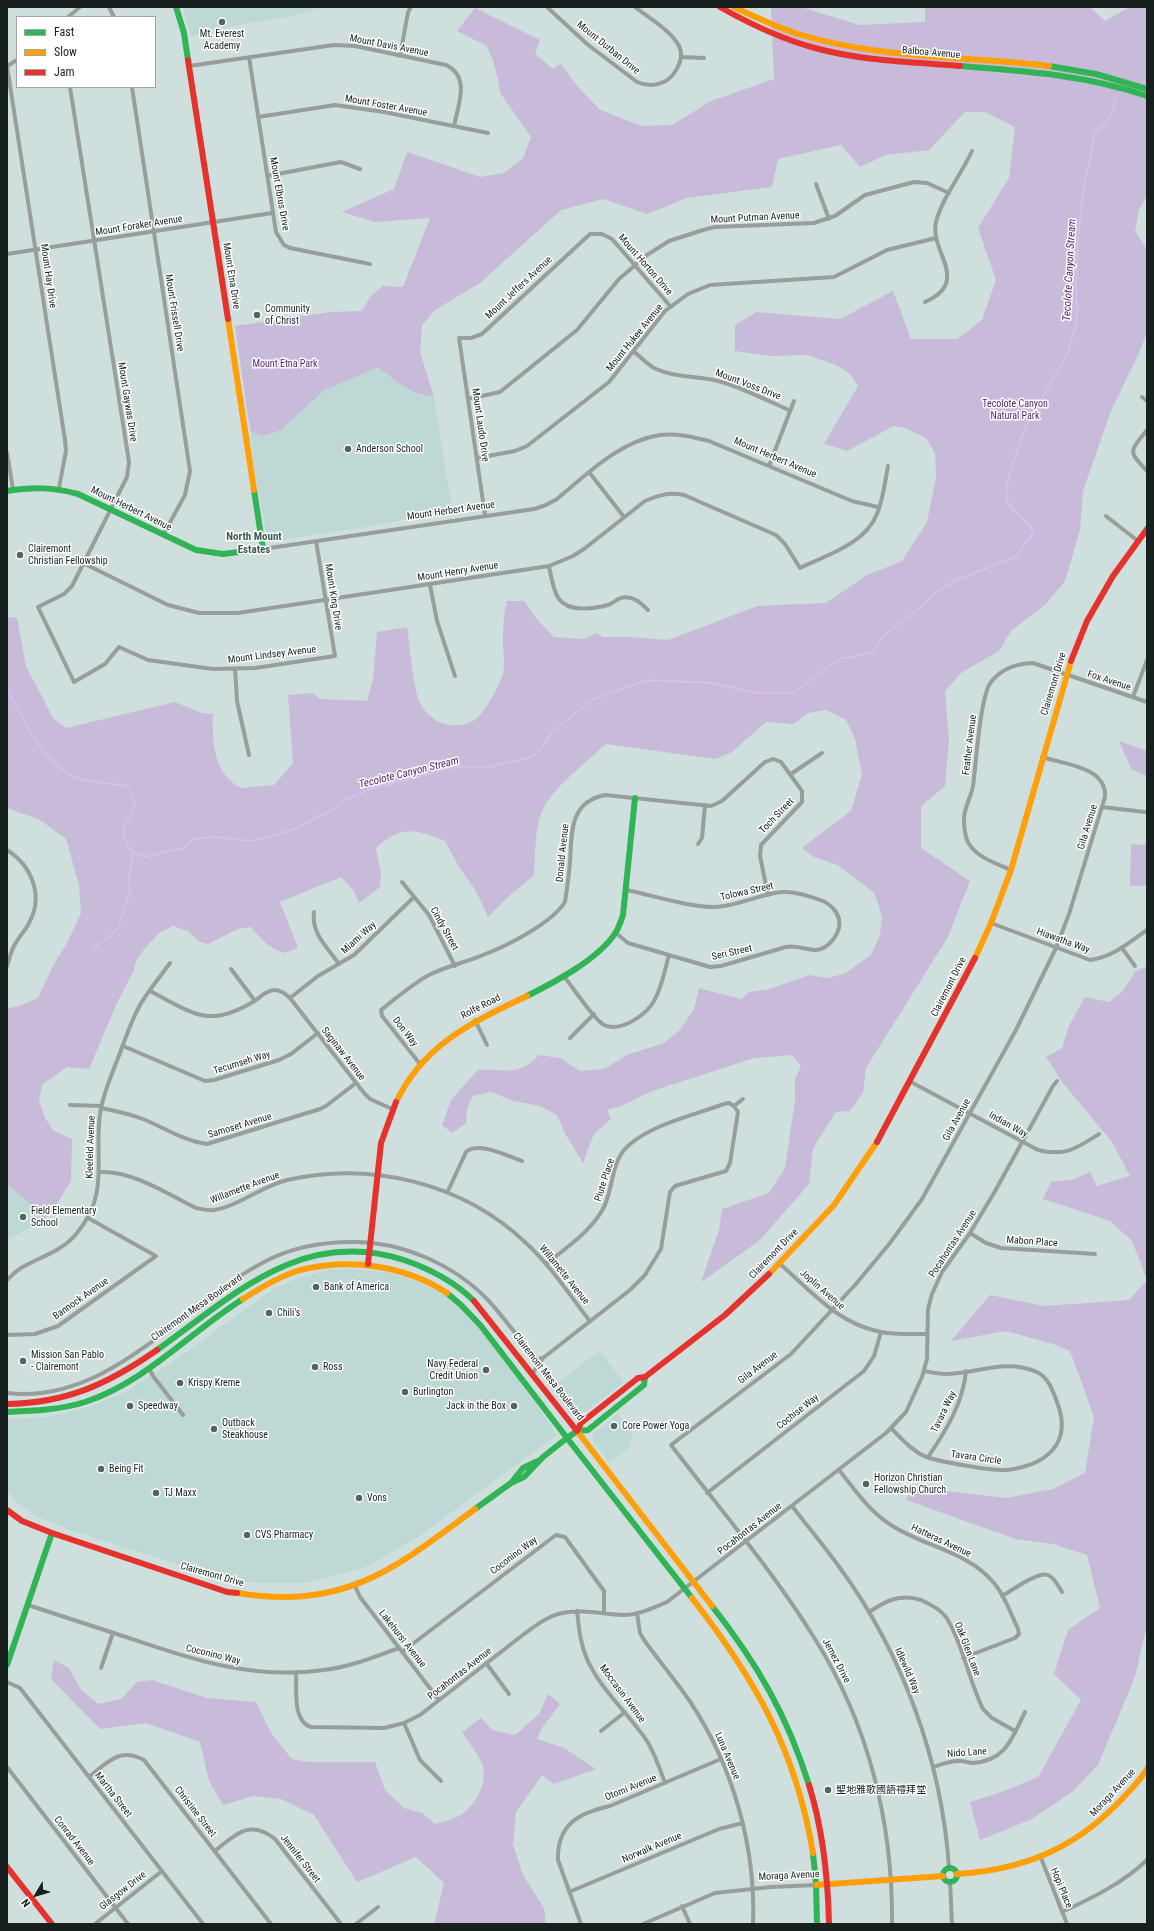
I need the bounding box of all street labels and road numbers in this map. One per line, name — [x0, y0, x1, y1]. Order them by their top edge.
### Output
street label: Mount Durban Drive — [574, 19, 642, 77]
street label: Mount Davis Avenue — [349, 32, 429, 60]
street label: Balboa Avenue — [901, 44, 961, 62]
street label: Mount Foster Avenue — [344, 93, 428, 119]
street label: Mount Elbrus Drive — [267, 156, 291, 232]
street label: Mount Putman Avenue — [710, 210, 800, 226]
street label: Mount Foraker Avenue — [95, 213, 183, 239]
street label: Mount Horton Drive — [615, 232, 675, 298]
street label: Mount Etna Drive — [220, 242, 242, 310]
street label: Mount Hay Drive — [38, 243, 58, 309]
street label: Mount Jeffers Avenue — [483, 254, 555, 322]
street label: Mount Frissell Drive — [162, 273, 186, 353]
street label: Mount Hukee Avenue — [604, 302, 666, 374]
street label: Mount Gaywas Drive — [115, 361, 139, 443]
street label: Mount Voss Drive — [714, 367, 782, 403]
street label: Mount Laudo Drive — [469, 387, 491, 463]
street label: Mount Herbert Avenue — [732, 435, 818, 481]
street label: Mount Herbert Avenue — [89, 484, 173, 534]
street label: Mount Herbert Avenue — [406, 499, 496, 523]
street label: Mount Henry Avenue — [417, 560, 499, 584]
street label: Mount King Drive — [322, 563, 344, 631]
street label: Mount Lindsey Avenue — [227, 644, 317, 666]
street label: Clairemont Drive — [1039, 651, 1069, 717]
street label: Fox Avenue — [1086, 668, 1132, 694]
street label: Feather Avenue — [960, 714, 980, 776]
street label: Toch Street — [757, 796, 797, 836]
street label: Gila Avenue — [1075, 803, 1101, 851]
street label: Donald Avenue — [554, 823, 572, 883]
street label: Tolowa Street — [719, 880, 775, 904]
street label: Cindy Street — [427, 905, 461, 953]
street label: Miami Way — [339, 919, 379, 957]
street label: Hiawatha Way — [1035, 926, 1091, 956]
street label: Seri Street — [711, 943, 753, 963]
street label: Clairemont Drive — [929, 955, 969, 1019]
street label: Rolfe Road — [459, 992, 503, 1022]
street label: Don Way — [390, 1015, 420, 1049]
street label: Saginaw Avenue — [318, 1025, 368, 1083]
street label: Tecumseh Way — [212, 1049, 272, 1077]
street label: Gila Avenue — [941, 1097, 973, 1143]
street label: Indian Way — [986, 1109, 1030, 1141]
street label: Samoset Avenue — [207, 1111, 273, 1141]
street label: Kleefeld Avenue — [84, 1115, 98, 1179]
street label: Piute Place — [592, 1157, 618, 1203]
street label: Willamette Avenue — [209, 1169, 281, 1207]
street label: Pocahontas Avenue — [927, 1208, 979, 1280]
street label: Clairemont Drive — [747, 1226, 801, 1282]
street label: Mabon Place — [1006, 1234, 1058, 1250]
street label: Willamette Avenue — [536, 1243, 592, 1307]
street label: Joplin Avenue — [797, 1267, 847, 1313]
street label: Clairemont Mesa Boulevard — [149, 1272, 245, 1344]
street label: Bannock Avenue — [51, 1275, 111, 1323]
street label: Clairemont Mesa Boulevard — [510, 1331, 586, 1423]
street label: Gila Avenue — [736, 1349, 780, 1387]
street label: Tavara Way — [929, 1389, 959, 1435]
street label: Cochise Way — [774, 1392, 822, 1432]
street label: Tavara Circle — [950, 1449, 1002, 1467]
street label: Pocahontas Avenue — [716, 1500, 784, 1558]
street label: Hatteras Avenue — [909, 1522, 973, 1560]
street label: Coconino Way — [488, 1534, 540, 1578]
street label: Clairemont Drive — [179, 1560, 245, 1590]
street label: Lakehurst Avenue — [376, 1608, 428, 1670]
street label: Oak Glen Lane — [951, 1620, 983, 1678]
street label: Jemez Drive — [819, 1637, 853, 1685]
street label: Coconino Way — [184, 1642, 242, 1668]
street label: Pocahontas Avenue — [426, 1645, 494, 1703]
street label: Idlewild Way — [892, 1646, 922, 1696]
street label: Moccasin Avenue — [596, 1663, 648, 1725]
street label: Luna Avenue — [712, 1731, 742, 1781]
street label: Nido Lane — [947, 1746, 987, 1760]
street label: Moraga Avenue — [1088, 1767, 1138, 1819]
street label: Martha Street — [92, 1770, 134, 1820]
street label: Otomi Avenue — [603, 1772, 659, 1804]
street label: Christine Street — [172, 1784, 218, 1840]
street label: Conrad Avenue — [51, 1814, 97, 1868]
street label: Norwalk Avenue — [620, 1830, 684, 1866]
street label: Jennifer Street — [277, 1832, 323, 1886]
street label: Hopi Place — [1047, 1866, 1075, 1910]
street label: Moraga Avenue — [758, 1868, 820, 1884]
street label: Glasgow Drive — [97, 1869, 149, 1913]

